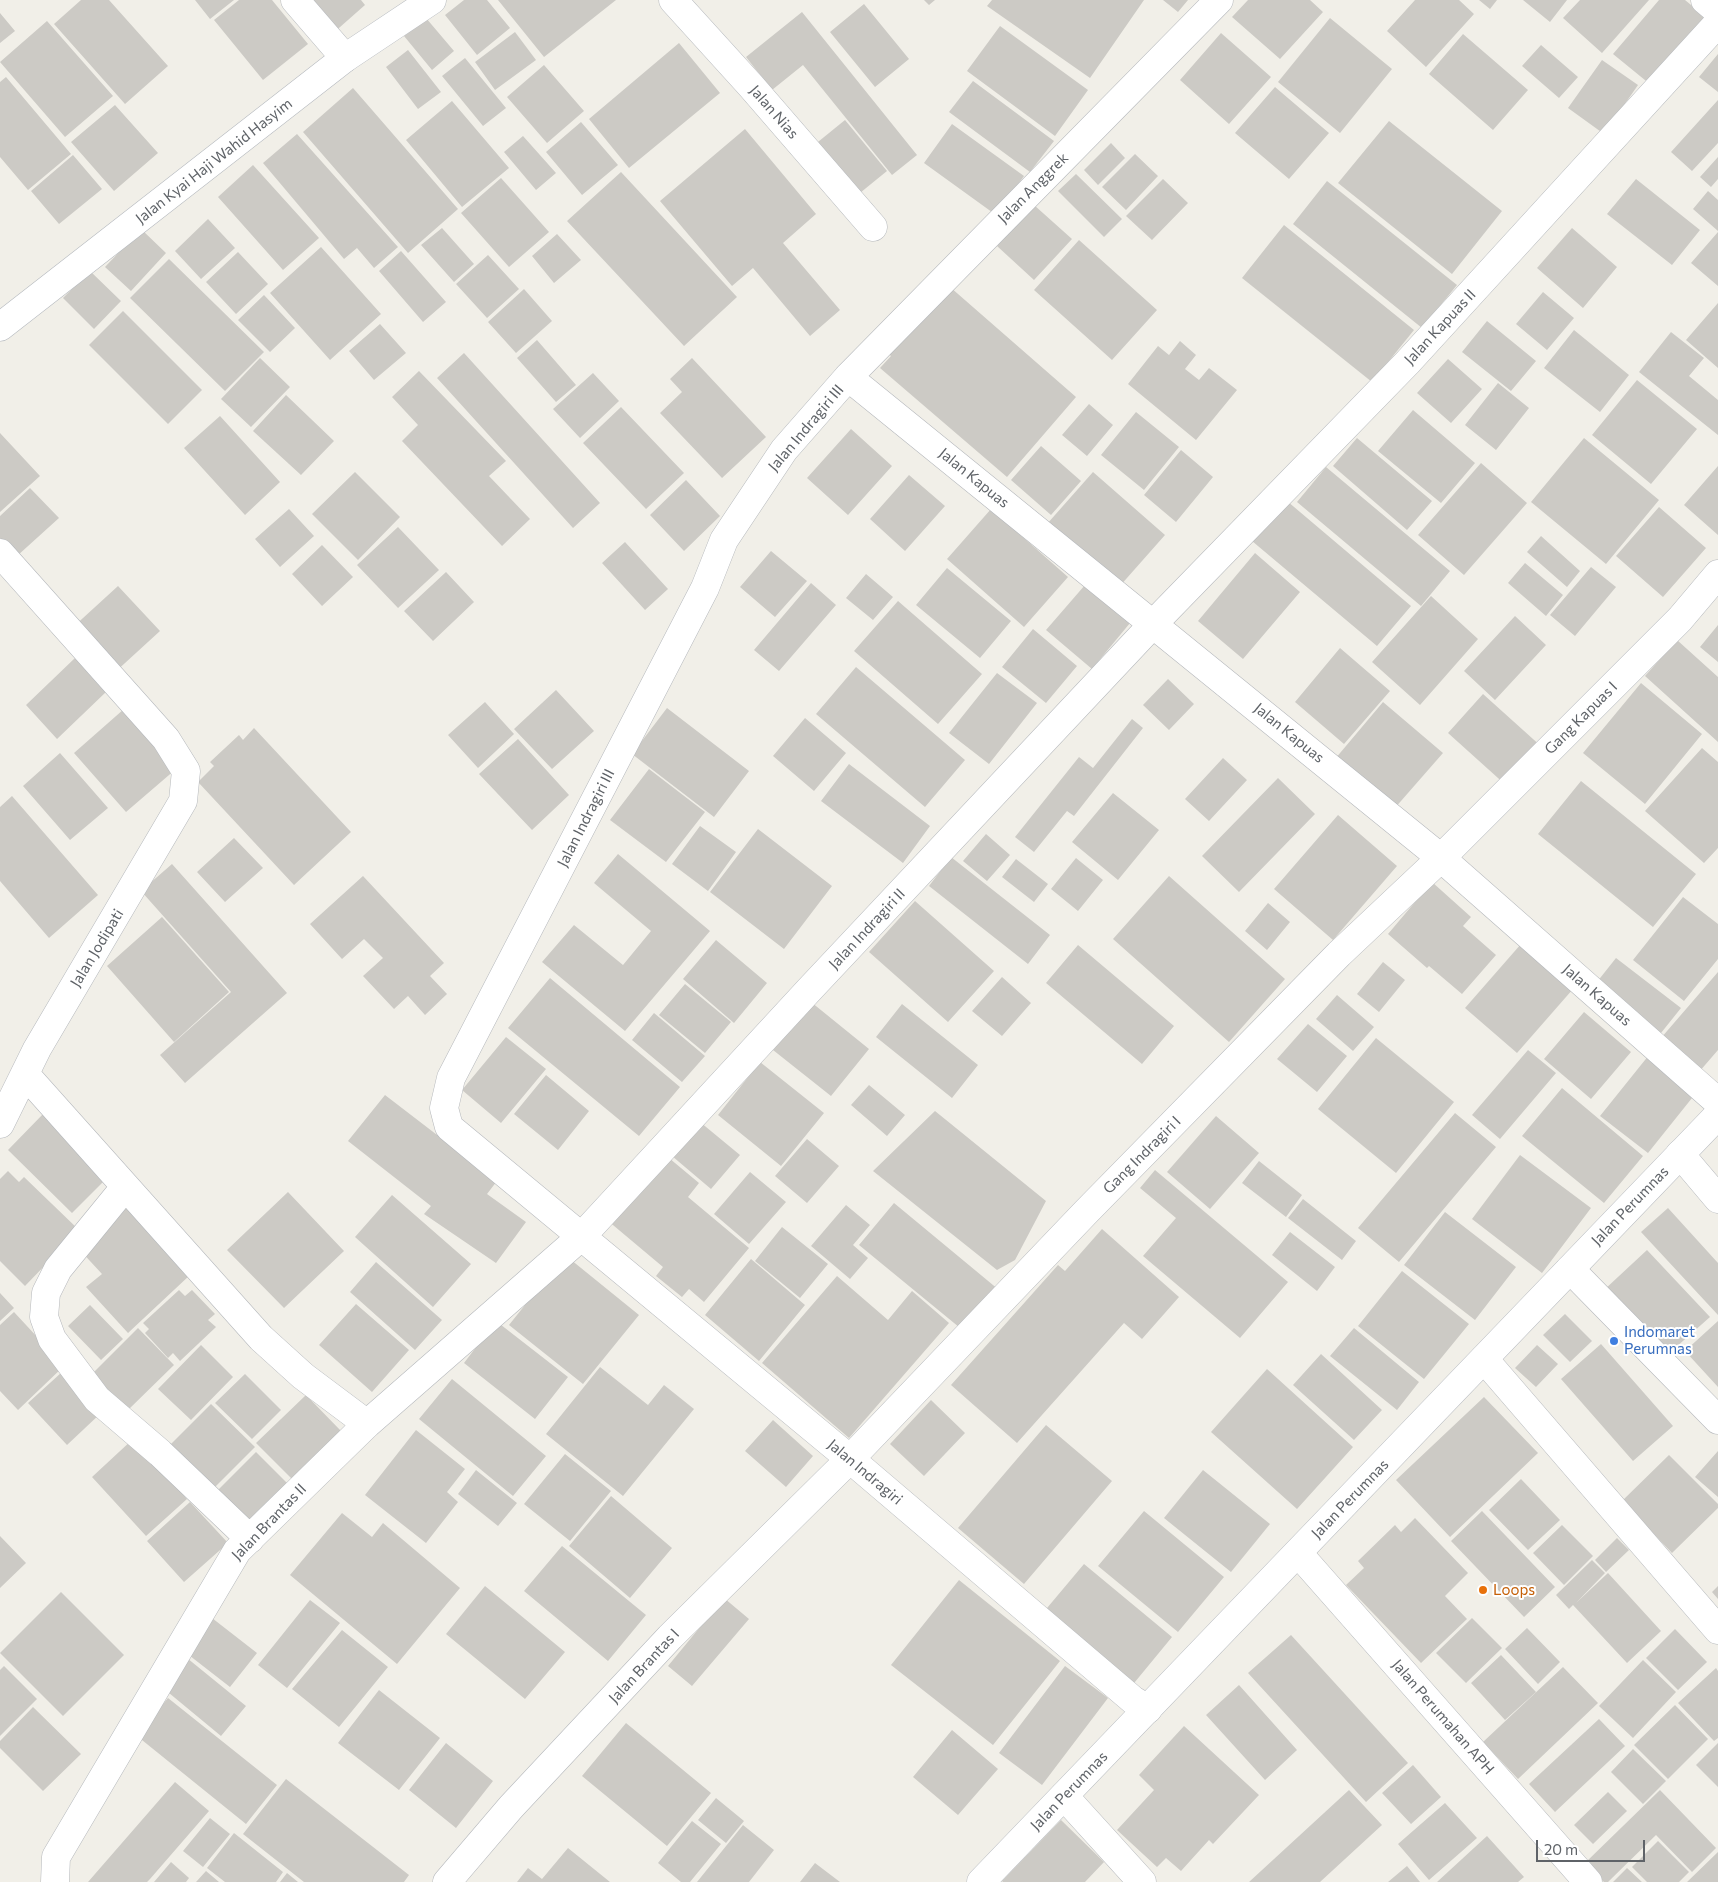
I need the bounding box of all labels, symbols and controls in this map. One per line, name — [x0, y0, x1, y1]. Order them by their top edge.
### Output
street label: Jalan Nias — [746, 82, 802, 142]
street label: Jalan Kyai Haji Wahid Hasyim — [132, 94, 296, 228]
street label: Jalan Anggrek — [994, 149, 1072, 227]
street label: Jalan Kapuas II — [1401, 286, 1479, 368]
street label: Jalan Indragiri III — [764, 381, 848, 475]
street label: Jalan Kapuas — [935, 444, 1013, 512]
street label: Gang Kapuas I — [1541, 678, 1621, 758]
street label: Jalan Kapuas — [1250, 699, 1328, 767]
street label: Jalan Indragiri III — [554, 766, 618, 870]
street label: Jalan Indragiri II — [825, 885, 909, 973]
street label: Jalan Jodipati — [67, 906, 127, 990]
street label: Jalan Kapuas — [1559, 960, 1635, 1030]
street label: Gang Indragiri I — [1099, 1112, 1185, 1198]
street label: Jalan Perumnas — [1588, 1163, 1672, 1249]
place label: Indomaret Perumnas — [1624, 1323, 1695, 1358]
marker: Indomaret Perumnas — [1608, 1335, 1620, 1347]
street label: Jalan Indragiri — [824, 1435, 906, 1509]
street label: Jalan Perumnas — [1308, 1456, 1392, 1542]
street label: Jalan Brantas II — [228, 1480, 310, 1564]
place label: Loops — [1493, 1581, 1535, 1599]
marker: Loops — [1477, 1584, 1489, 1596]
street label: Jalan Brantas I — [605, 1625, 683, 1707]
street label: Jalan Perumahan APH — [1388, 1656, 1498, 1778]
street label: Jalan Perumnas — [1027, 1748, 1111, 1834]
scale bar — [1538, 1830, 1647, 1862]
text: 20 m — [1544, 1840, 1578, 1858]

